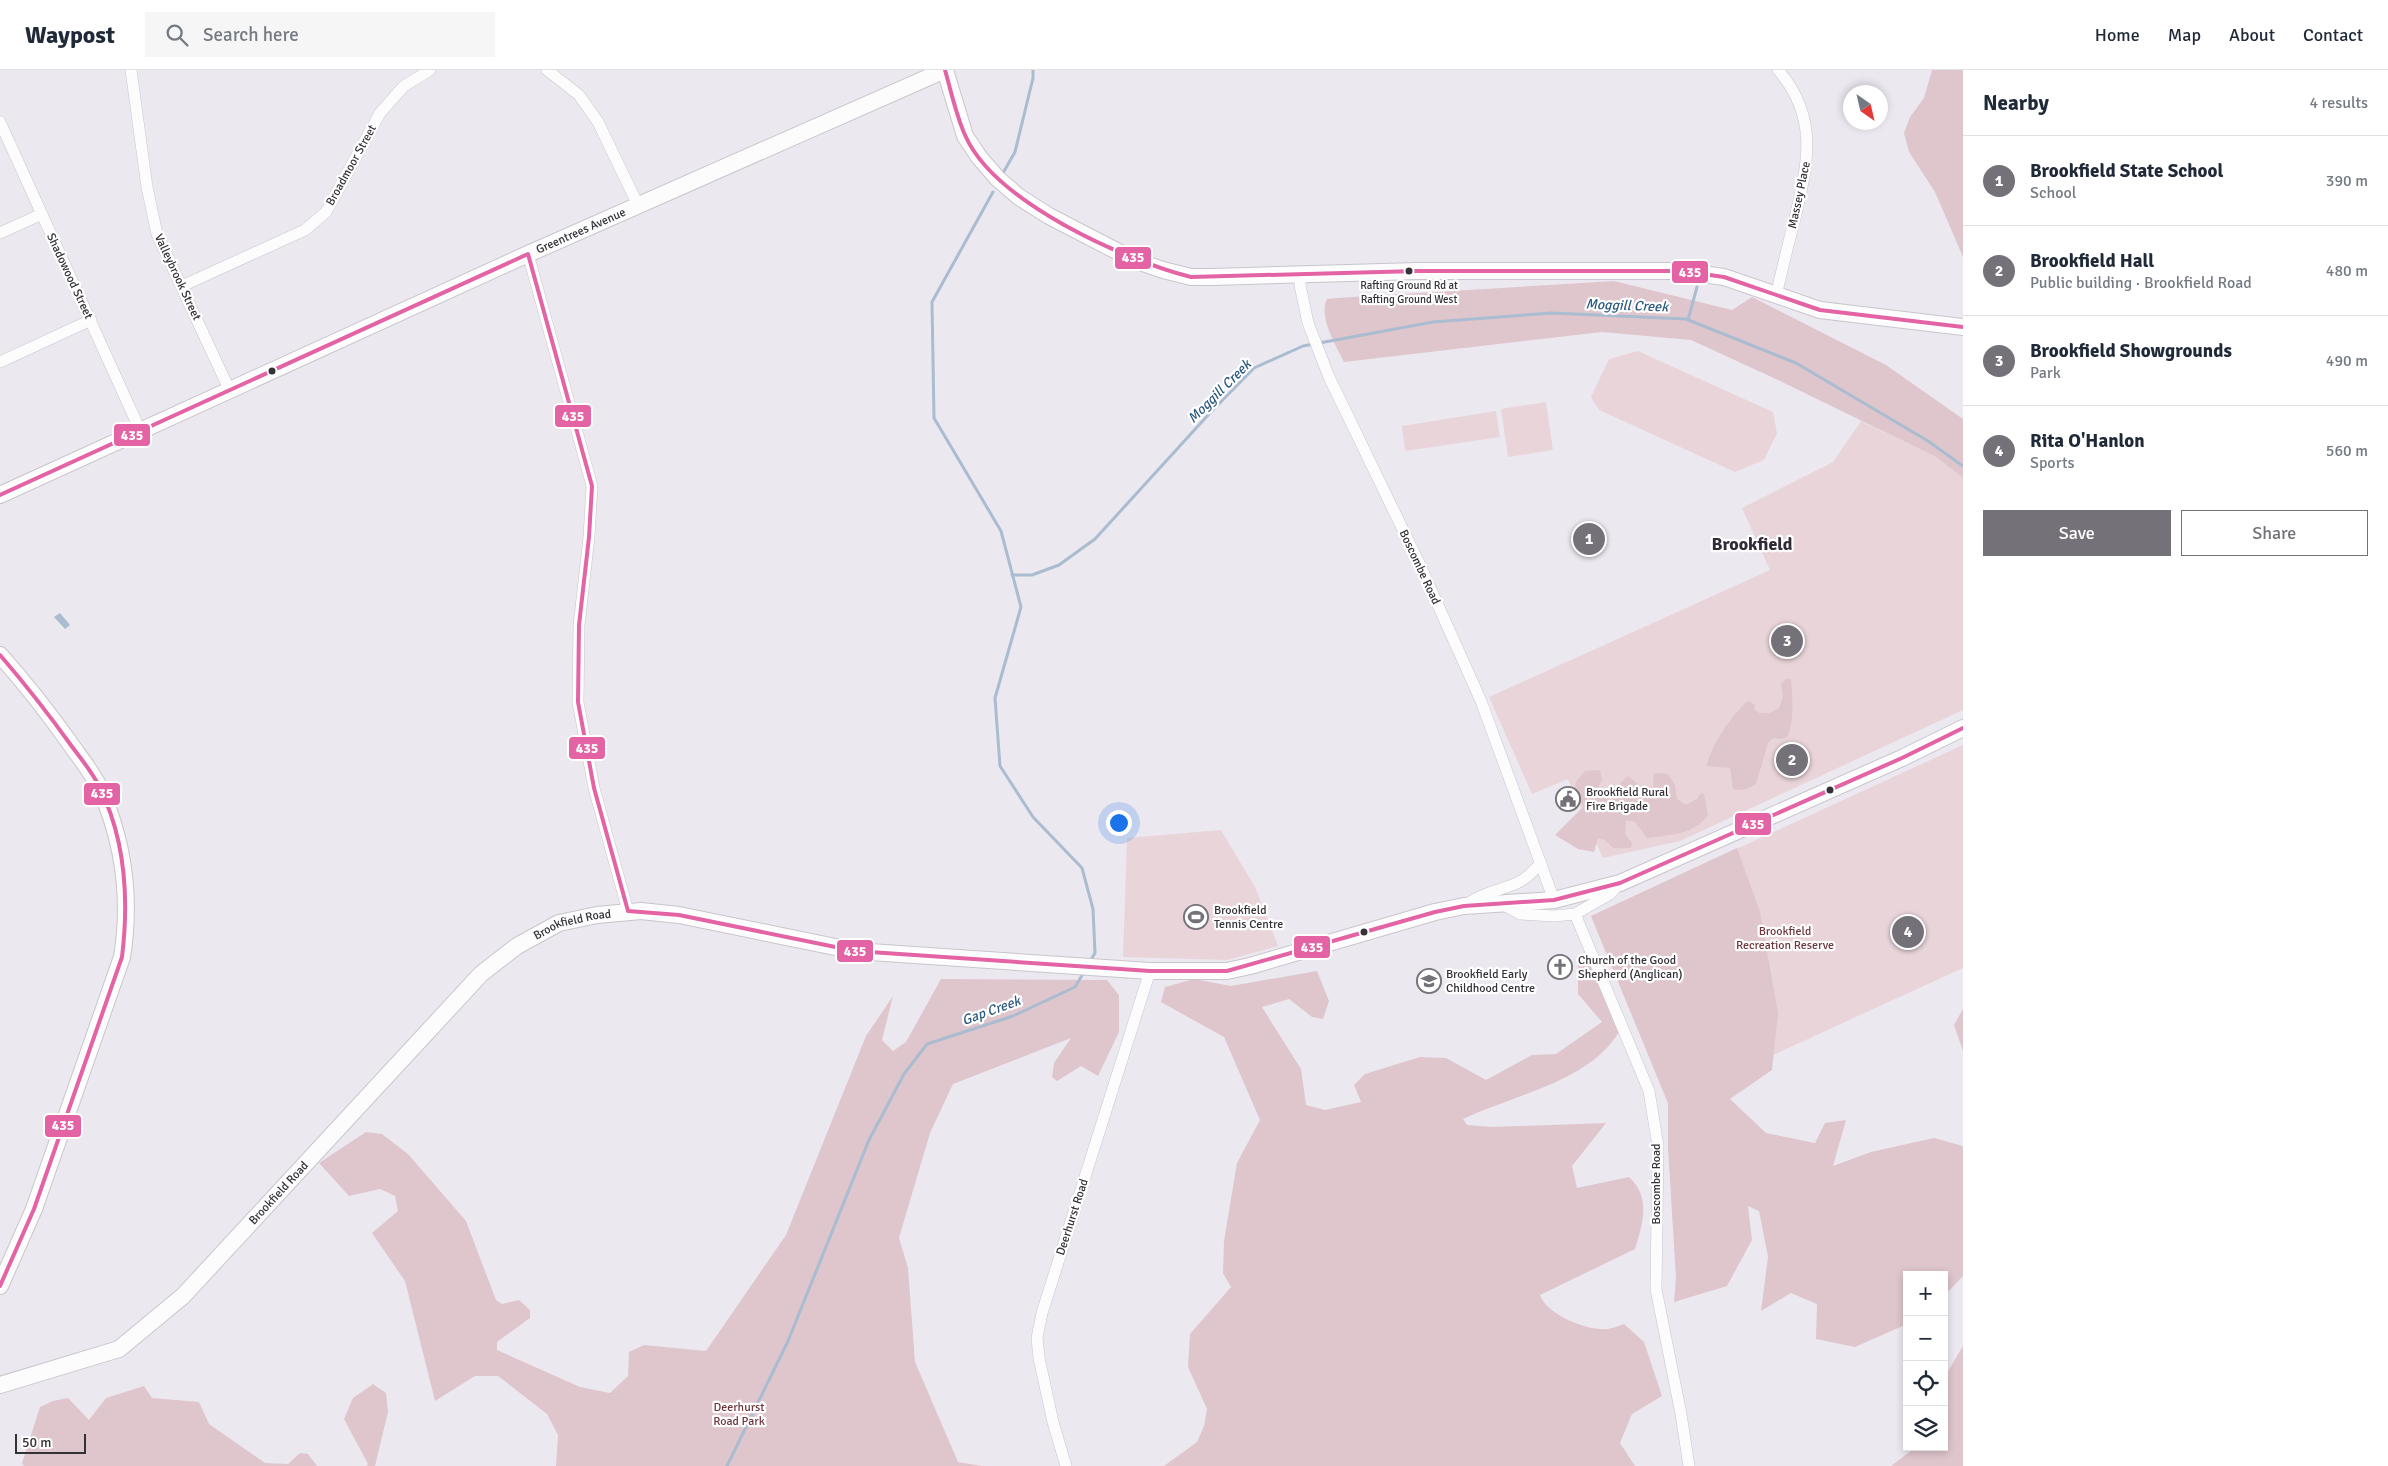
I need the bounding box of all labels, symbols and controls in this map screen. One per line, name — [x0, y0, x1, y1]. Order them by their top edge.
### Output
search box — [145, 12, 495, 57]
text: Waypost — [25, 20, 115, 50]
icon: search — [163, 21, 191, 49]
text: Search here — [203, 23, 299, 47]
text: Home — [2095, 24, 2140, 46]
text: Map — [2168, 24, 2201, 46]
text: About — [2229, 24, 2275, 46]
text: Contact — [2303, 24, 2363, 46]
north arrow — [1843, 85, 1888, 130]
text: Nearby — [1983, 90, 2049, 116]
text: 4 results — [2309, 93, 2368, 113]
street label: Broadmoor Street — [323, 122, 380, 208]
text: Brookfield State School — [2030, 159, 2223, 183]
street label: Massey Place — [1785, 160, 1814, 230]
text: 1 — [1995, 171, 2003, 191]
text: 390 m — [2326, 171, 2368, 191]
text: School — [2030, 183, 2076, 203]
street label: Greentrees Avenue — [534, 205, 628, 258]
street label: Shadowood Street — [43, 231, 96, 322]
street label: Valleybrook Street — [151, 232, 204, 323]
line badge: 435 — [1114, 246, 1152, 270]
text: 435 — [1122, 249, 1144, 266]
text: Brookfield Hall — [2030, 249, 2154, 273]
line badge: 435 — [1671, 260, 1709, 284]
text: 2 — [1995, 261, 2003, 281]
text: 480 m — [2326, 261, 2368, 281]
text: 435 — [1679, 264, 1701, 281]
marker: Rafting Ground Rd at Rafting Ground West — [1404, 266, 1414, 276]
text: Public building · Brookfield Road — [2030, 273, 2252, 293]
place label: Rafting Ground Rd at Rafting Ground West — [1360, 279, 1458, 306]
water label: Moggill Creek — [1585, 296, 1671, 316]
text: Brookfield Showgrounds — [2030, 339, 2232, 363]
text: 3 — [1995, 351, 2003, 371]
text: 490 m — [2326, 351, 2368, 371]
water label: Moggill Creek — [1184, 355, 1256, 427]
text: Park — [2030, 363, 2061, 383]
unlabelled marker — [267, 366, 277, 376]
line badge: 435 — [554, 404, 592, 428]
text: 435 — [562, 408, 584, 425]
line badge: 435 — [113, 423, 151, 447]
text: 435 — [121, 427, 143, 444]
text: Rita O'Hanlon — [2030, 429, 2145, 453]
text: 4 — [1995, 441, 2003, 461]
text: 560 m — [2326, 441, 2368, 461]
text: Sports — [2030, 453, 2075, 473]
button: Save — [1983, 510, 2171, 556]
button: Share — [2181, 510, 2368, 556]
pin: 1 — [1573, 520, 1605, 558]
street label: Boscombe Road — [1396, 527, 1443, 607]
district label: Brookfield — [1711, 533, 1793, 555]
pin: 3 — [1771, 622, 1803, 660]
line badge: 435 — [568, 736, 606, 760]
text: 435 — [576, 740, 598, 757]
pin: 2 — [1776, 741, 1808, 779]
line badge: 435 — [83, 782, 121, 806]
text: 435 — [91, 785, 113, 802]
place label: Brookfield Rural Fire Brigade — [1586, 785, 1669, 814]
unlabelled marker — [1825, 785, 1835, 795]
public building icon: Brookfield Rural Fire Brigade — [1555, 786, 1581, 812]
your location — [1106, 810, 1132, 836]
line badge: 435 — [1734, 812, 1772, 836]
text: 435 — [1742, 816, 1764, 833]
place label: Brookfield Tennis Centre — [1214, 903, 1283, 932]
sports icon: Brookfield Tennis Centre — [1183, 904, 1209, 930]
street label: Brookfield Road — [531, 907, 612, 944]
pin: 4 — [1892, 913, 1924, 951]
park label: Brookfield Recreation Reserve — [1736, 924, 1834, 953]
unlabelled marker — [1359, 927, 1369, 937]
line badge: 435 — [1293, 935, 1331, 959]
line badge: 435 — [836, 939, 874, 963]
text: 435 — [1301, 939, 1323, 956]
text: 435 — [844, 943, 866, 960]
place label: Church of the Good Shepherd (Anglican) — [1578, 953, 1683, 982]
church icon: Church of the Good Shepherd (Anglican) — [1547, 954, 1573, 980]
place label: Brookfield Early Childhood Centre — [1446, 967, 1535, 996]
school or university icon: Brookfield Early Childhood Centre — [1416, 968, 1442, 994]
water label: Gap Creek — [960, 991, 1025, 1029]
line badge: 435 — [44, 1114, 82, 1138]
text: 435 — [52, 1117, 74, 1134]
street label: Boscombe Road — [1649, 1144, 1664, 1224]
street label: Brookfield Road — [246, 1158, 312, 1228]
street label: Deerhurst Road — [1053, 1177, 1092, 1257]
map controls — [1903, 1271, 1948, 1451]
button: + — [1903, 1271, 1948, 1316]
button: − — [1903, 1316, 1948, 1361]
button: locate — [1903, 1361, 1948, 1406]
park label: Deerhurst Road Park — [713, 1400, 765, 1429]
button: layers — [1903, 1406, 1948, 1451]
scale bar — [15, 1431, 86, 1454]
text: 50 m — [22, 1434, 51, 1451]

